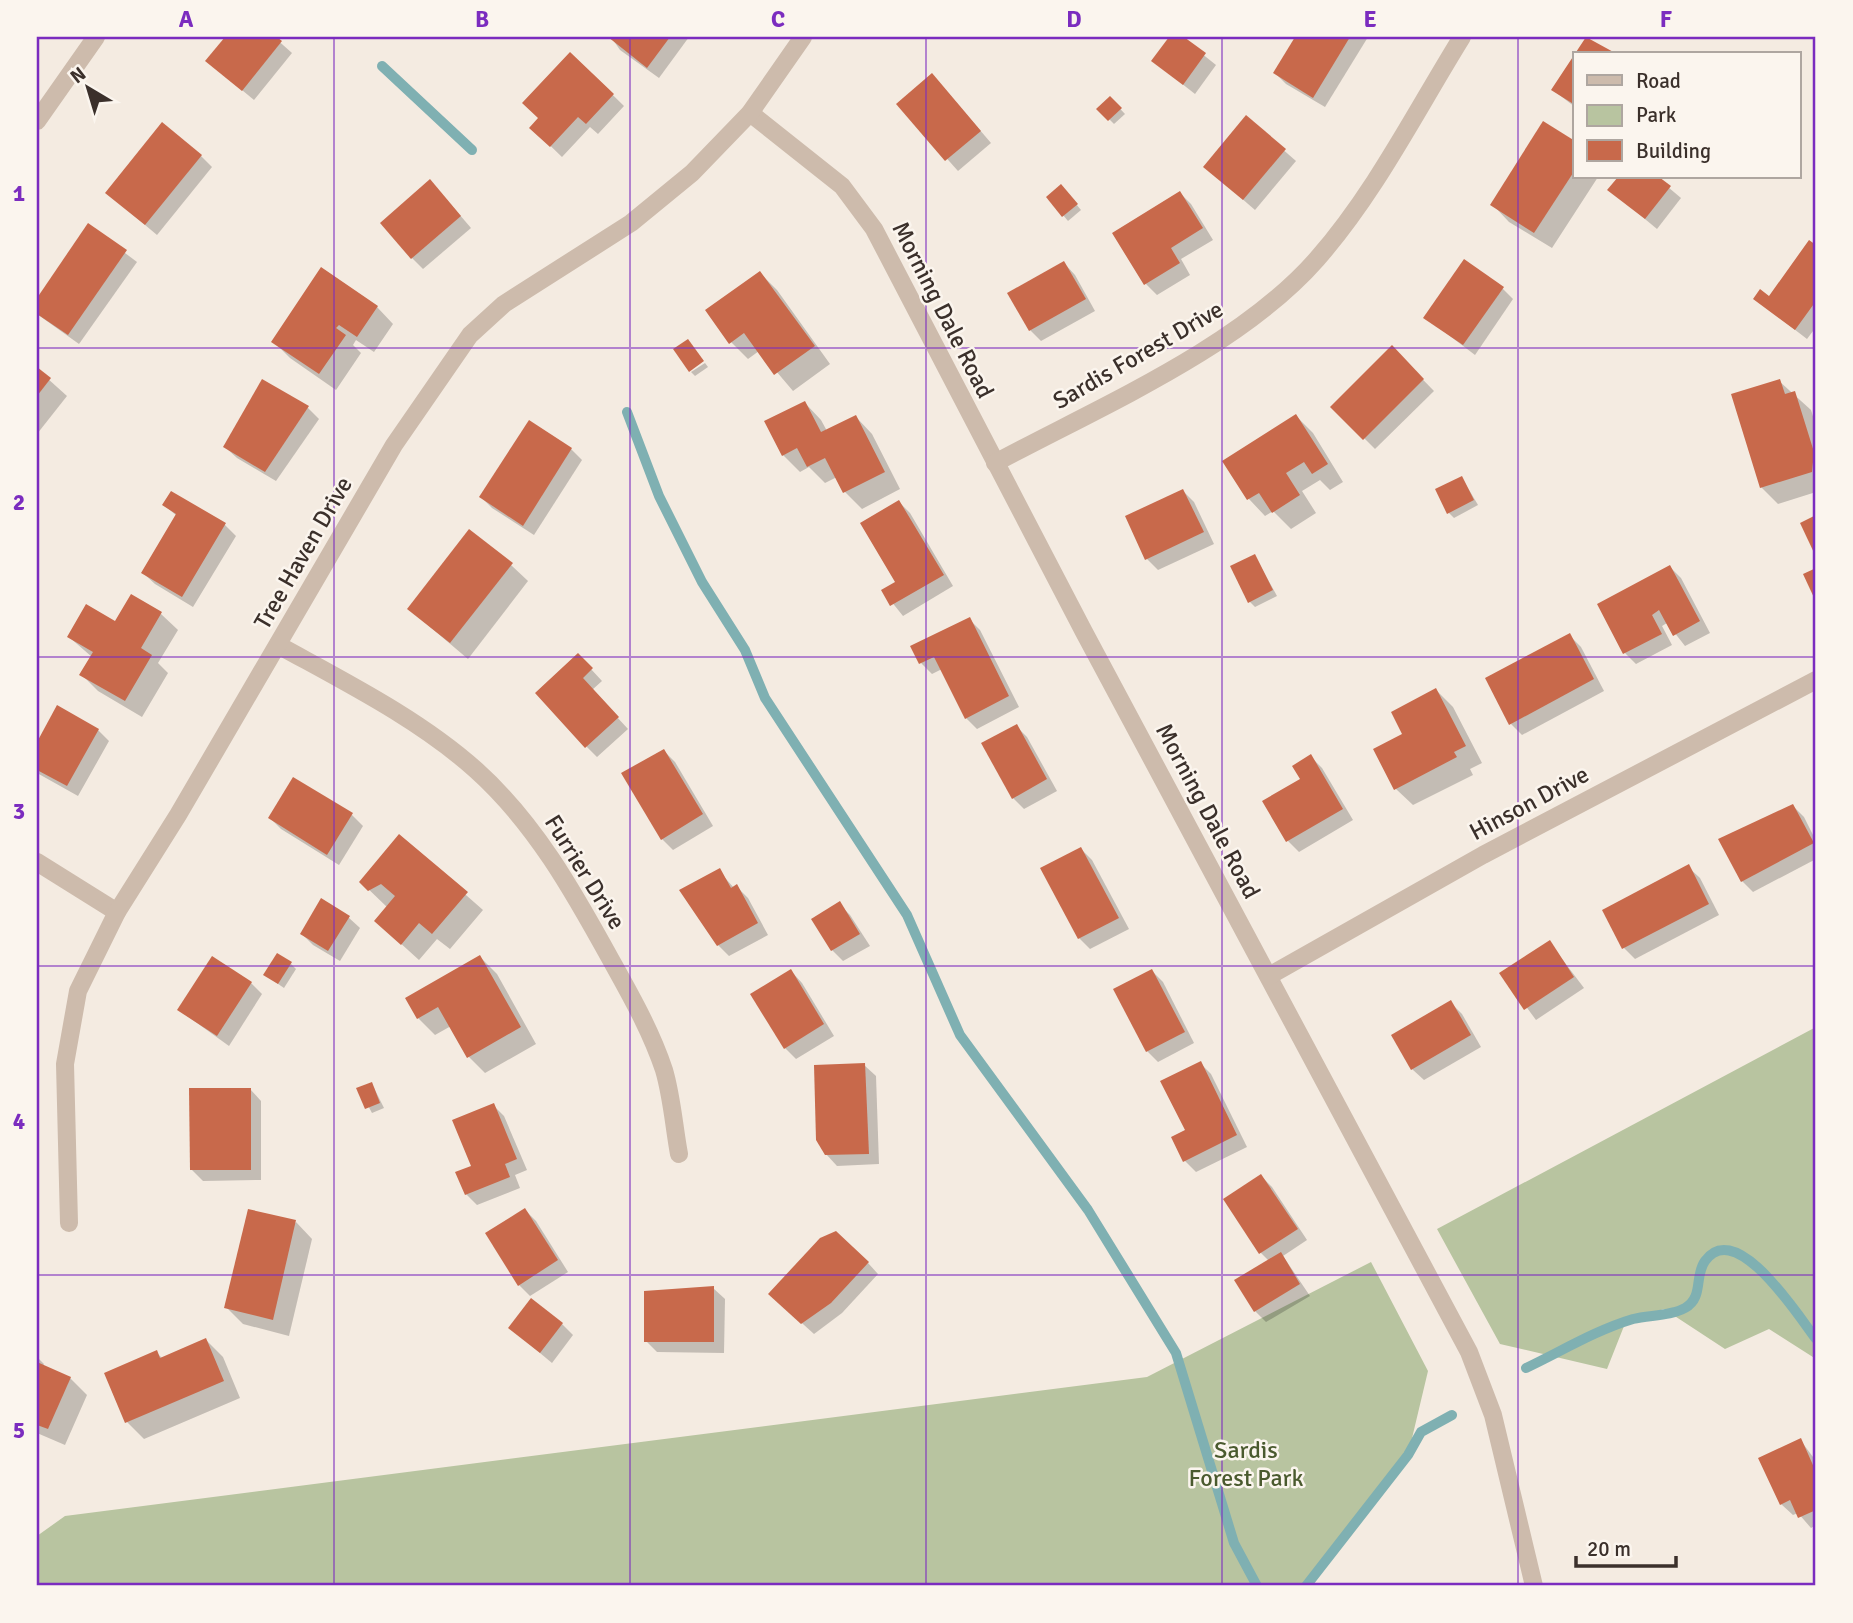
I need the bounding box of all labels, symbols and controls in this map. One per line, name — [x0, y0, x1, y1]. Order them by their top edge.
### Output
text: A — [179, 5, 194, 34]
text: B — [475, 5, 489, 34]
text: C — [771, 5, 785, 34]
text: D — [1066, 5, 1082, 34]
text: E — [1363, 5, 1377, 34]
text: F — [1660, 5, 1672, 34]
north arrow — [52, 52, 122, 122]
legend — [1573, 52, 1800, 178]
text: N — [66, 62, 91, 89]
text: Road — [1636, 68, 1681, 94]
text: Park — [1636, 102, 1677, 128]
text: Building — [1636, 138, 1711, 164]
text: 1 — [13, 179, 25, 208]
street label: Morning Dale Road — [886, 217, 1000, 403]
street label: Sardis Forest Drive — [1048, 294, 1228, 416]
street label: Tree Haven Drive — [247, 471, 359, 635]
text: 2 — [13, 488, 25, 517]
street label: Morning Dale Road — [1149, 718, 1267, 904]
street label: Hinson Drive — [1464, 759, 1594, 847]
text: 3 — [13, 797, 25, 826]
street label: Furrier Drive — [538, 809, 632, 935]
text: 4 — [13, 1107, 25, 1136]
text: 5 — [13, 1416, 25, 1445]
park label: Sardis Forest Park — [1188, 1435, 1304, 1493]
scale bar — [1576, 1525, 1676, 1569]
text: 20 m — [1587, 1536, 1631, 1562]

